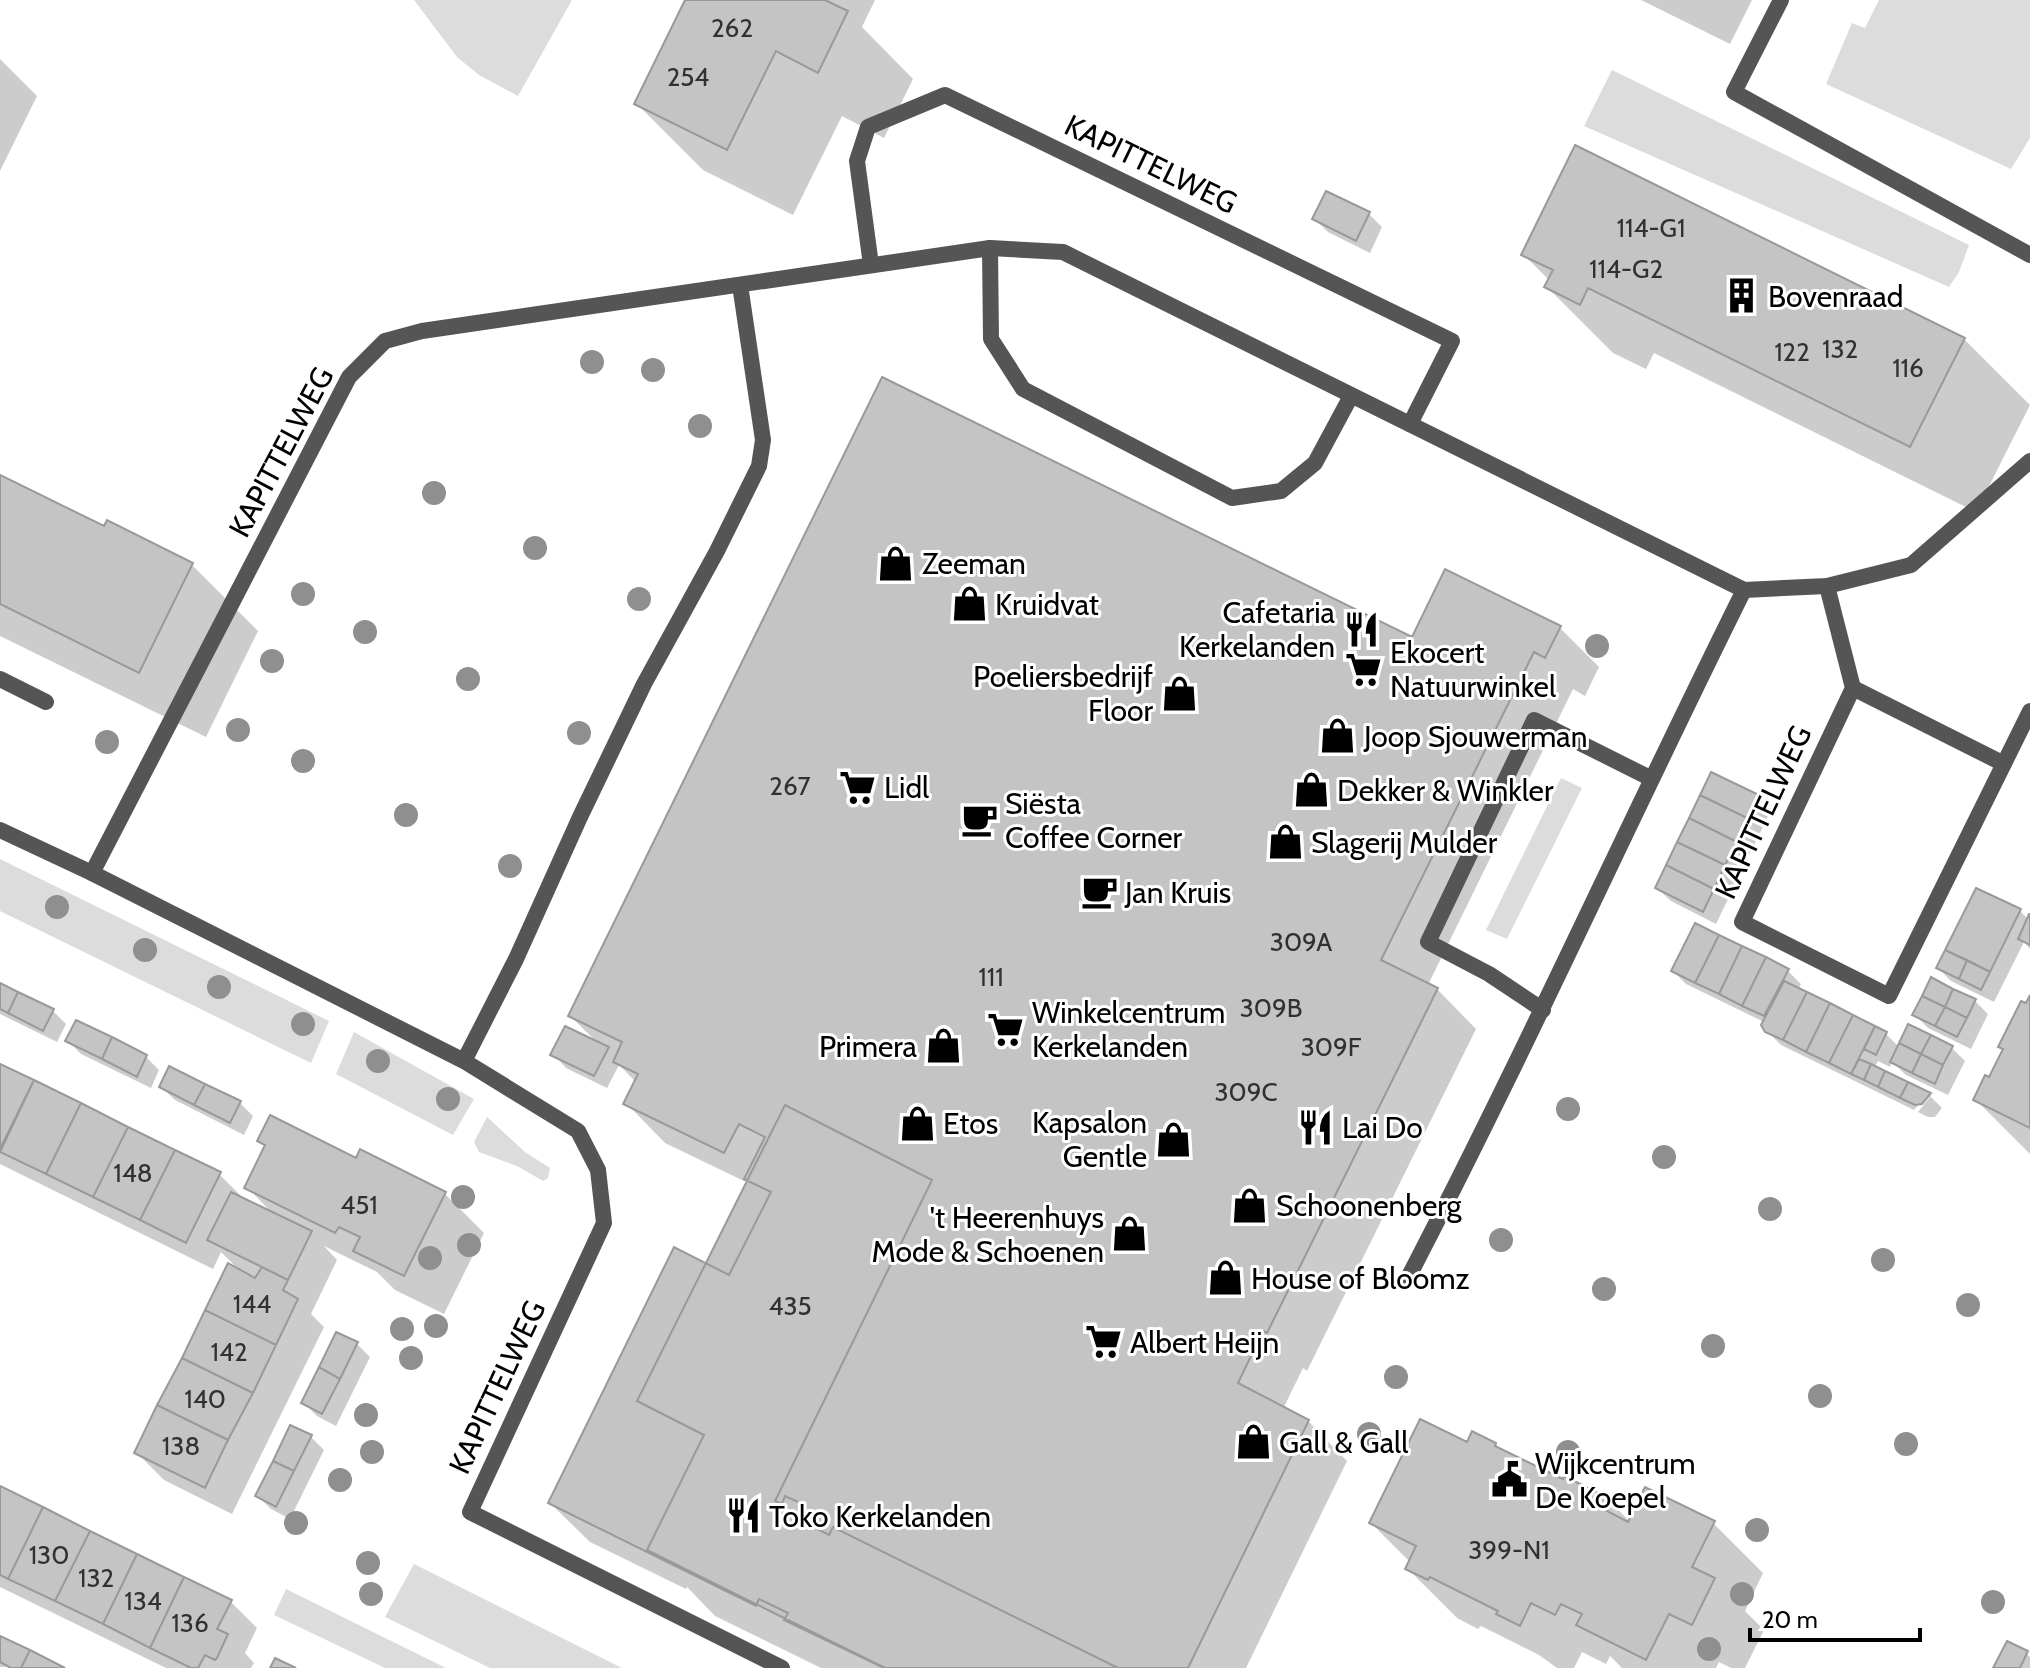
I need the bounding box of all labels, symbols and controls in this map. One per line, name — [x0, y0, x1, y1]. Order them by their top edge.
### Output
house number: 262 — [711, 12, 753, 44]
house number: 254 — [667, 61, 709, 93]
street label: KAPITTELWEG — [1059, 106, 1243, 222]
house number: 114-G1 — [1617, 212, 1685, 244]
house number: 114-G2 — [1589, 253, 1663, 285]
building icon: Bovenraad — [1723, 277, 1761, 315]
place label: Bovenraad — [1768, 278, 1903, 315]
house number: 132 — [1822, 333, 1858, 365]
house number: 122 — [1774, 336, 1810, 368]
house number: 116 — [1892, 352, 1924, 384]
street label: KAPITTELWEG — [221, 361, 341, 543]
shop icon: Zeeman — [877, 544, 915, 582]
place label: Zeeman — [922, 545, 1026, 582]
shop icon: Kruidvat — [950, 585, 988, 623]
place label: Kruidvat — [995, 586, 1099, 623]
place label: Cafetaria Kerkelanden — [1179, 594, 1336, 665]
restaurant icon: Cafetaria Kerkelanden — [1342, 610, 1380, 648]
place label: Ekocert Natuurwinkel — [1390, 634, 1556, 705]
supermarket icon: Ekocert Natuurwinkel — [1345, 650, 1383, 688]
place label: Poeliersbedrijf Floor — [973, 658, 1154, 729]
shop icon: Poeliersbedrijf Floor — [1160, 674, 1198, 712]
shop icon: Joop Sjouwerman — [1319, 717, 1357, 755]
place label: Joop Sjouwerman — [1363, 718, 1588, 755]
street label: KAPITTELWEG — [1707, 719, 1819, 905]
supermarket icon: Lidl — [839, 768, 877, 806]
place label: Lidl — [884, 769, 929, 806]
house number: 267 — [769, 770, 811, 802]
shop icon: Dekker & Winkler — [1292, 771, 1330, 809]
place label: Dekker & Winkler — [1337, 772, 1554, 809]
place label: Siësta Coffee Corner — [1005, 785, 1183, 856]
cafe icon: Siësta Coffee Corner — [960, 801, 998, 839]
shop icon: Slagerij Mulder — [1266, 823, 1304, 861]
place label: Slagerij Mulder — [1311, 824, 1498, 861]
cafe icon: Jan Kruis — [1080, 873, 1118, 911]
place label: Jan Kruis — [1124, 874, 1231, 911]
house number: 309A — [1270, 926, 1332, 958]
house number: 111 — [978, 961, 1004, 993]
house number: 309B — [1240, 992, 1302, 1024]
place label: Winkelcentrum Kerkelanden — [1032, 994, 1225, 1065]
supermarket icon: Winkelcentrum Kerkelanden — [987, 1010, 1025, 1048]
shop icon: Primera — [924, 1027, 962, 1065]
place label: Primera — [819, 1028, 918, 1065]
house number: 309F — [1301, 1031, 1362, 1063]
house number: 309C — [1215, 1076, 1278, 1108]
shop icon: Etos — [898, 1104, 936, 1142]
place label: Kapsalon Gentle — [1032, 1104, 1147, 1175]
place label: Etos — [943, 1105, 998, 1142]
restaurant icon: Lai Do — [1297, 1108, 1335, 1146]
place label: Lai Do — [1342, 1109, 1423, 1146]
shop icon: Kapsalon Gentle — [1154, 1120, 1192, 1158]
house number: 148 — [113, 1157, 153, 1189]
shop icon: Schoonenberg — [1231, 1186, 1269, 1224]
place label: Schoonenberg — [1276, 1187, 1463, 1224]
house number: 451 — [340, 1189, 378, 1221]
place label: 't Heerenhuys Mode & Schoenen — [871, 1199, 1104, 1270]
shop icon: 't Heerenhuys Mode & Schoenen — [1111, 1215, 1149, 1253]
shop icon: House of Bloomz — [1206, 1259, 1244, 1297]
place label: House of Bloomz — [1251, 1260, 1470, 1297]
house number: 144 — [233, 1288, 271, 1320]
house number: 435 — [768, 1290, 812, 1322]
street label: KAPITTELWEG — [441, 1294, 553, 1480]
supermarket icon: Albert Heijn — [1085, 1323, 1123, 1361]
place label: Albert Heijn — [1130, 1324, 1279, 1361]
house number: 142 — [210, 1336, 248, 1368]
house number: 140 — [184, 1383, 226, 1415]
shop icon: Gall & Gall — [1234, 1423, 1272, 1461]
place label: Gall & Gall — [1279, 1424, 1408, 1461]
house number: 138 — [162, 1430, 200, 1462]
place label: Wijkcentrum De Koepel — [1535, 1445, 1696, 1516]
public building icon: Wijkcentrum De Koepel — [1490, 1461, 1528, 1499]
restaurant icon: Toko Kerkelanden — [724, 1497, 762, 1535]
place label: Toko Kerkelanden — [769, 1498, 991, 1535]
house number: 399-N1 — [1468, 1534, 1550, 1566]
house number: 130 — [29, 1539, 69, 1571]
house number: 132 — [78, 1562, 114, 1594]
house number: 134 — [124, 1585, 162, 1617]
scale bar — [1750, 1592, 1920, 1642]
text: 20 m — [1762, 1605, 1818, 1634]
house number: 136 — [171, 1607, 209, 1639]

